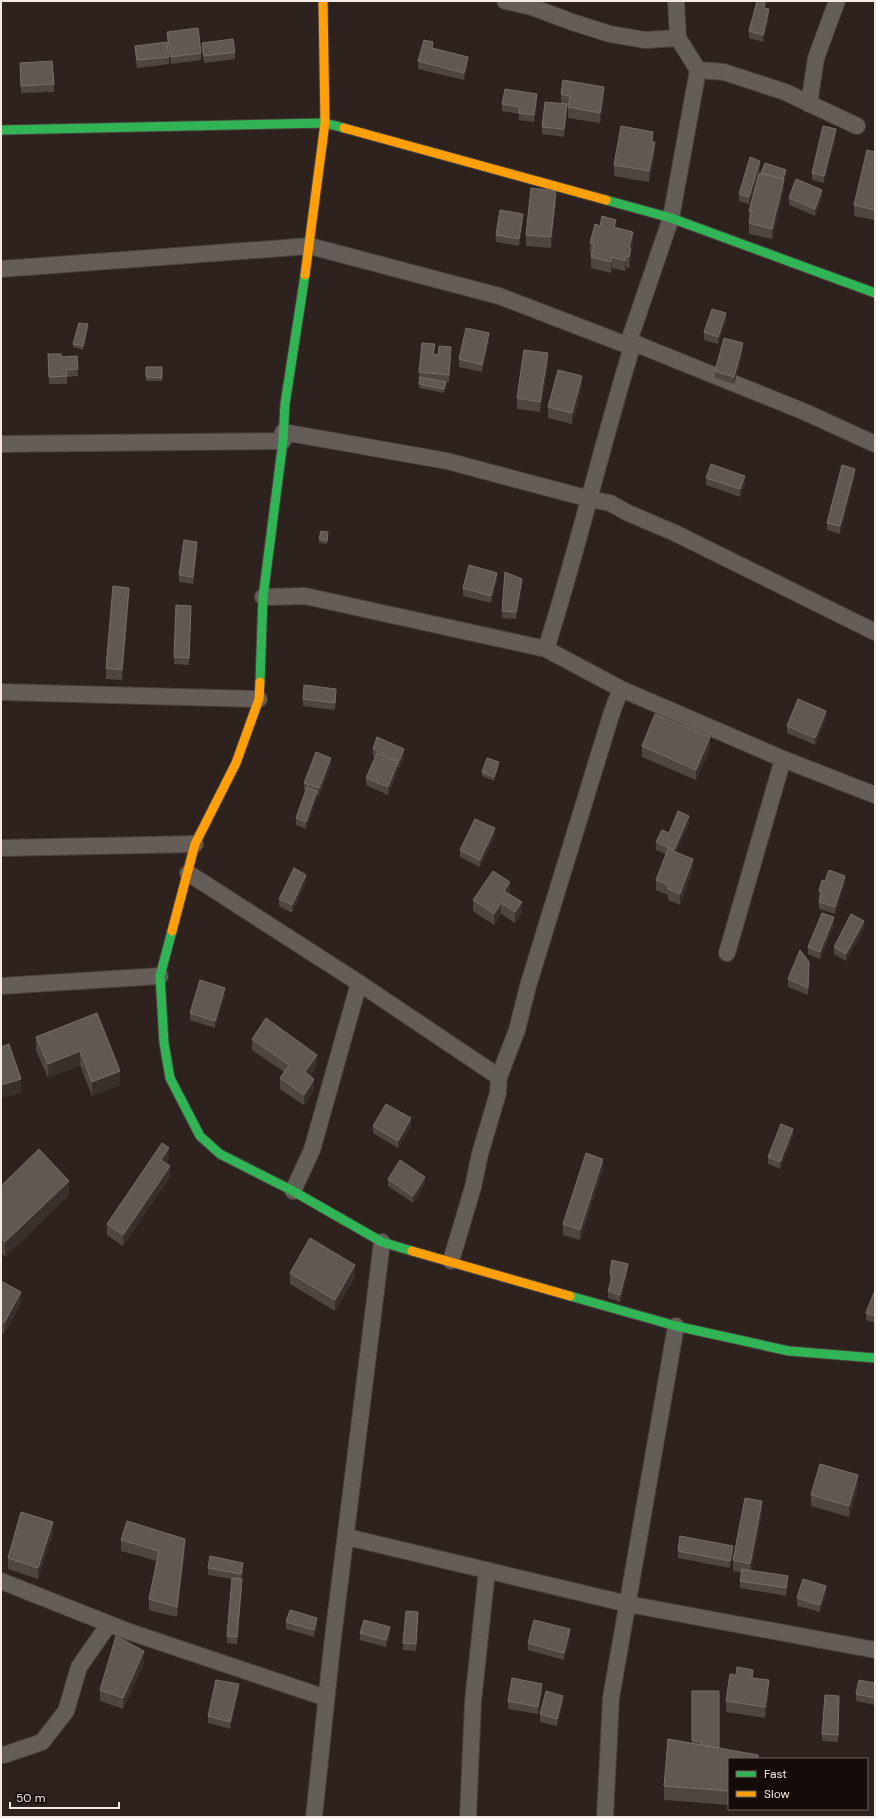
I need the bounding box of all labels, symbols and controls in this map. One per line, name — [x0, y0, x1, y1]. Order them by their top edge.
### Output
legend — [728, 1758, 868, 1810]
text: Fast — [764, 1766, 787, 1782]
scale bar — [10, 1784, 119, 1810]
text: Slow — [764, 1786, 790, 1802]
text: 50 m — [16, 1790, 45, 1806]

